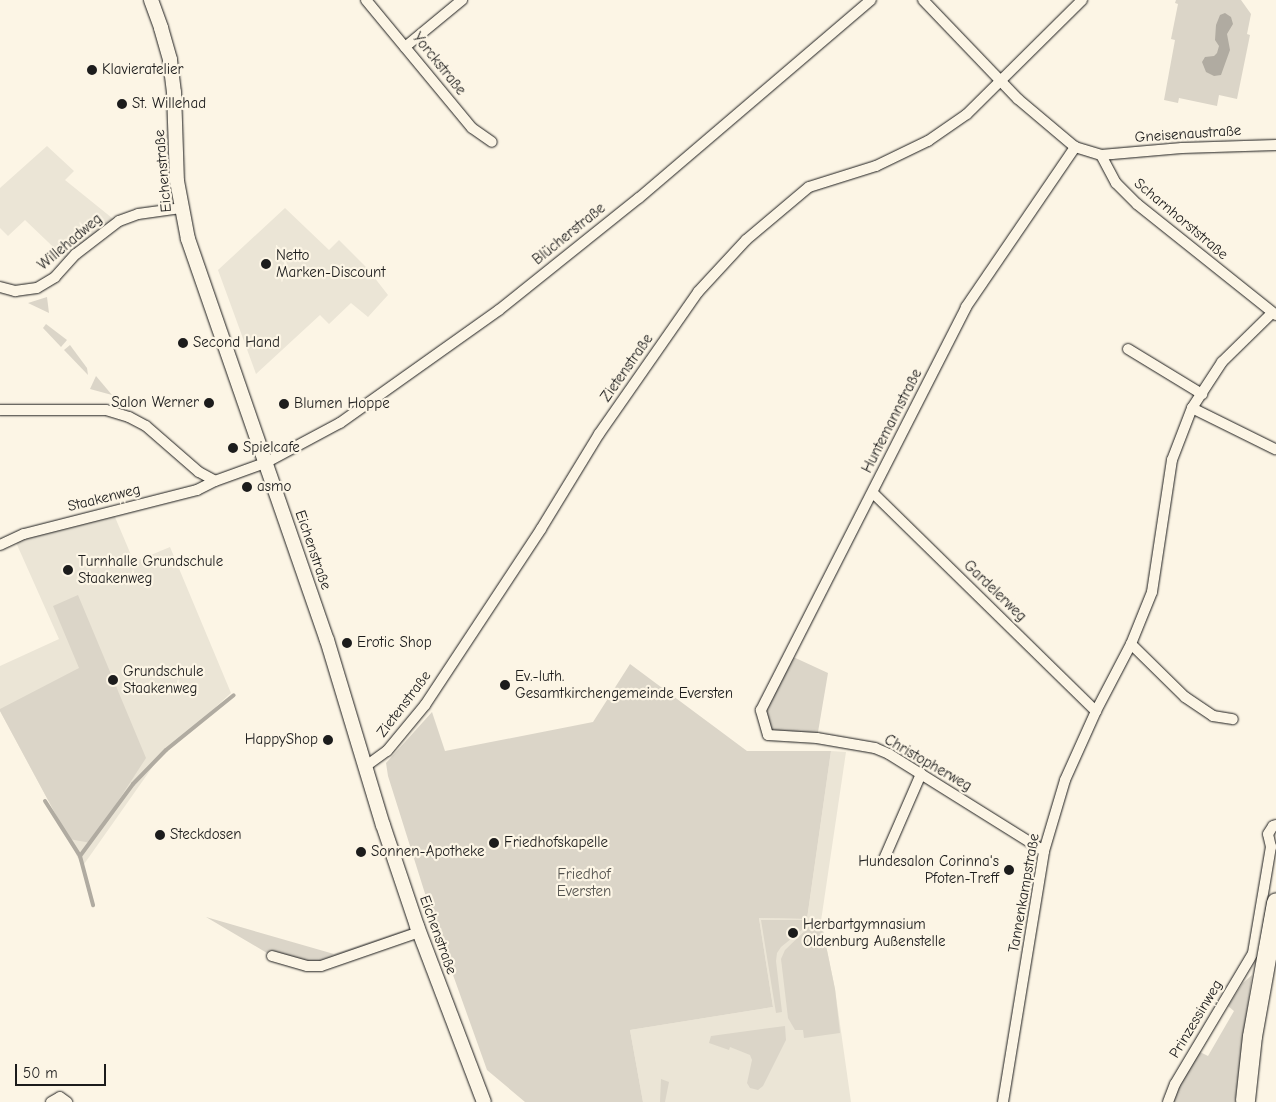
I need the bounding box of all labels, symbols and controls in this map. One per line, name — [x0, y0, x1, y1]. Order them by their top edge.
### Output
street label: Yorckstraße — [408, 29, 470, 99]
place label: Klavieratelier — [102, 61, 184, 79]
marker: Klavieratelier — [86, 64, 98, 76]
place label: St. Willehad — [132, 95, 206, 113]
marker: St. Willehad — [116, 98, 128, 110]
street label: Gneisenaustraße — [1134, 121, 1242, 147]
street label: Eichenstraße — [150, 129, 176, 213]
street label: Scharnhorststraße — [1130, 174, 1232, 264]
street label: Blücherstraße — [529, 199, 609, 269]
street label: Willehadweg — [34, 210, 106, 274]
place label: Netto Marken-Discount — [276, 246, 385, 281]
marker: Netto Marken-Discount — [260, 258, 272, 270]
street label: Zietenstraße — [597, 331, 657, 405]
place label: Second Hand — [193, 334, 280, 352]
marker: Second Hand — [177, 337, 189, 349]
street label: Huntemannstraße — [858, 366, 926, 476]
place label: Salon Werner — [111, 394, 199, 412]
place label: Blumen Hoppe — [294, 395, 390, 413]
marker: Salon Werner — [203, 397, 215, 409]
marker: Blumen Hoppe — [278, 398, 290, 410]
place label: Spielcafe — [243, 439, 300, 457]
marker: Spielcafe — [227, 442, 239, 454]
place label: asmo — [257, 478, 291, 496]
street label: Staakenweg — [66, 480, 142, 516]
marker: asmo — [241, 481, 253, 493]
street label: Eichenstraße — [291, 508, 335, 592]
place label: Turnhalle Grundschule Staakenweg — [78, 552, 223, 587]
street label: Gardelerweg — [960, 557, 1030, 625]
marker: Turnhalle Grundschule Staakenweg — [62, 564, 74, 576]
place label: Erotic Shop — [357, 634, 432, 652]
marker: Erotic Shop — [341, 637, 353, 649]
place label: Grundschule Staakenweg — [123, 662, 204, 697]
street label: Zietenstraße — [373, 667, 435, 741]
place label: Ev.-luth. Gesamtkirchengemeinde Eversten — [515, 667, 733, 702]
marker: Grundschule Staakenweg — [107, 674, 119, 686]
marker: Ev.-luth. Gesamtkirchengemeinde Eversten — [499, 679, 511, 691]
place label: HappyShop — [245, 731, 318, 749]
street label: Christopherweg — [881, 731, 975, 795]
marker: HappyShop — [322, 734, 334, 746]
place label: Steckdosen — [170, 826, 242, 844]
marker: Steckdosen — [154, 829, 166, 841]
street label: Tannenkampstraße — [1005, 832, 1043, 954]
place label: Friedhofskapelle — [504, 834, 608, 852]
marker: Friedhofskapelle — [488, 837, 500, 849]
place label: Sonnen-Apotheke — [371, 843, 484, 861]
marker: Sonnen-Apotheke — [355, 846, 367, 858]
place label: Hundesalon Corinna's Pfoten-Treff — [858, 852, 999, 887]
marker: Hundesalon Corinna's Pfoten-Treff — [1003, 864, 1015, 876]
park label: Friedhof Eversten — [557, 865, 611, 900]
street label: Eichenstraße — [415, 893, 461, 977]
place label: Herbartgymnasium Oldenburg Außenstelle — [803, 915, 946, 950]
marker: Herbartgymnasium Oldenburg Außenstelle — [787, 927, 799, 939]
street label: Prinzessinweg — [1166, 977, 1226, 1061]
scale bar — [18, 1054, 109, 1086]
text: 50 m — [23, 1064, 58, 1082]

